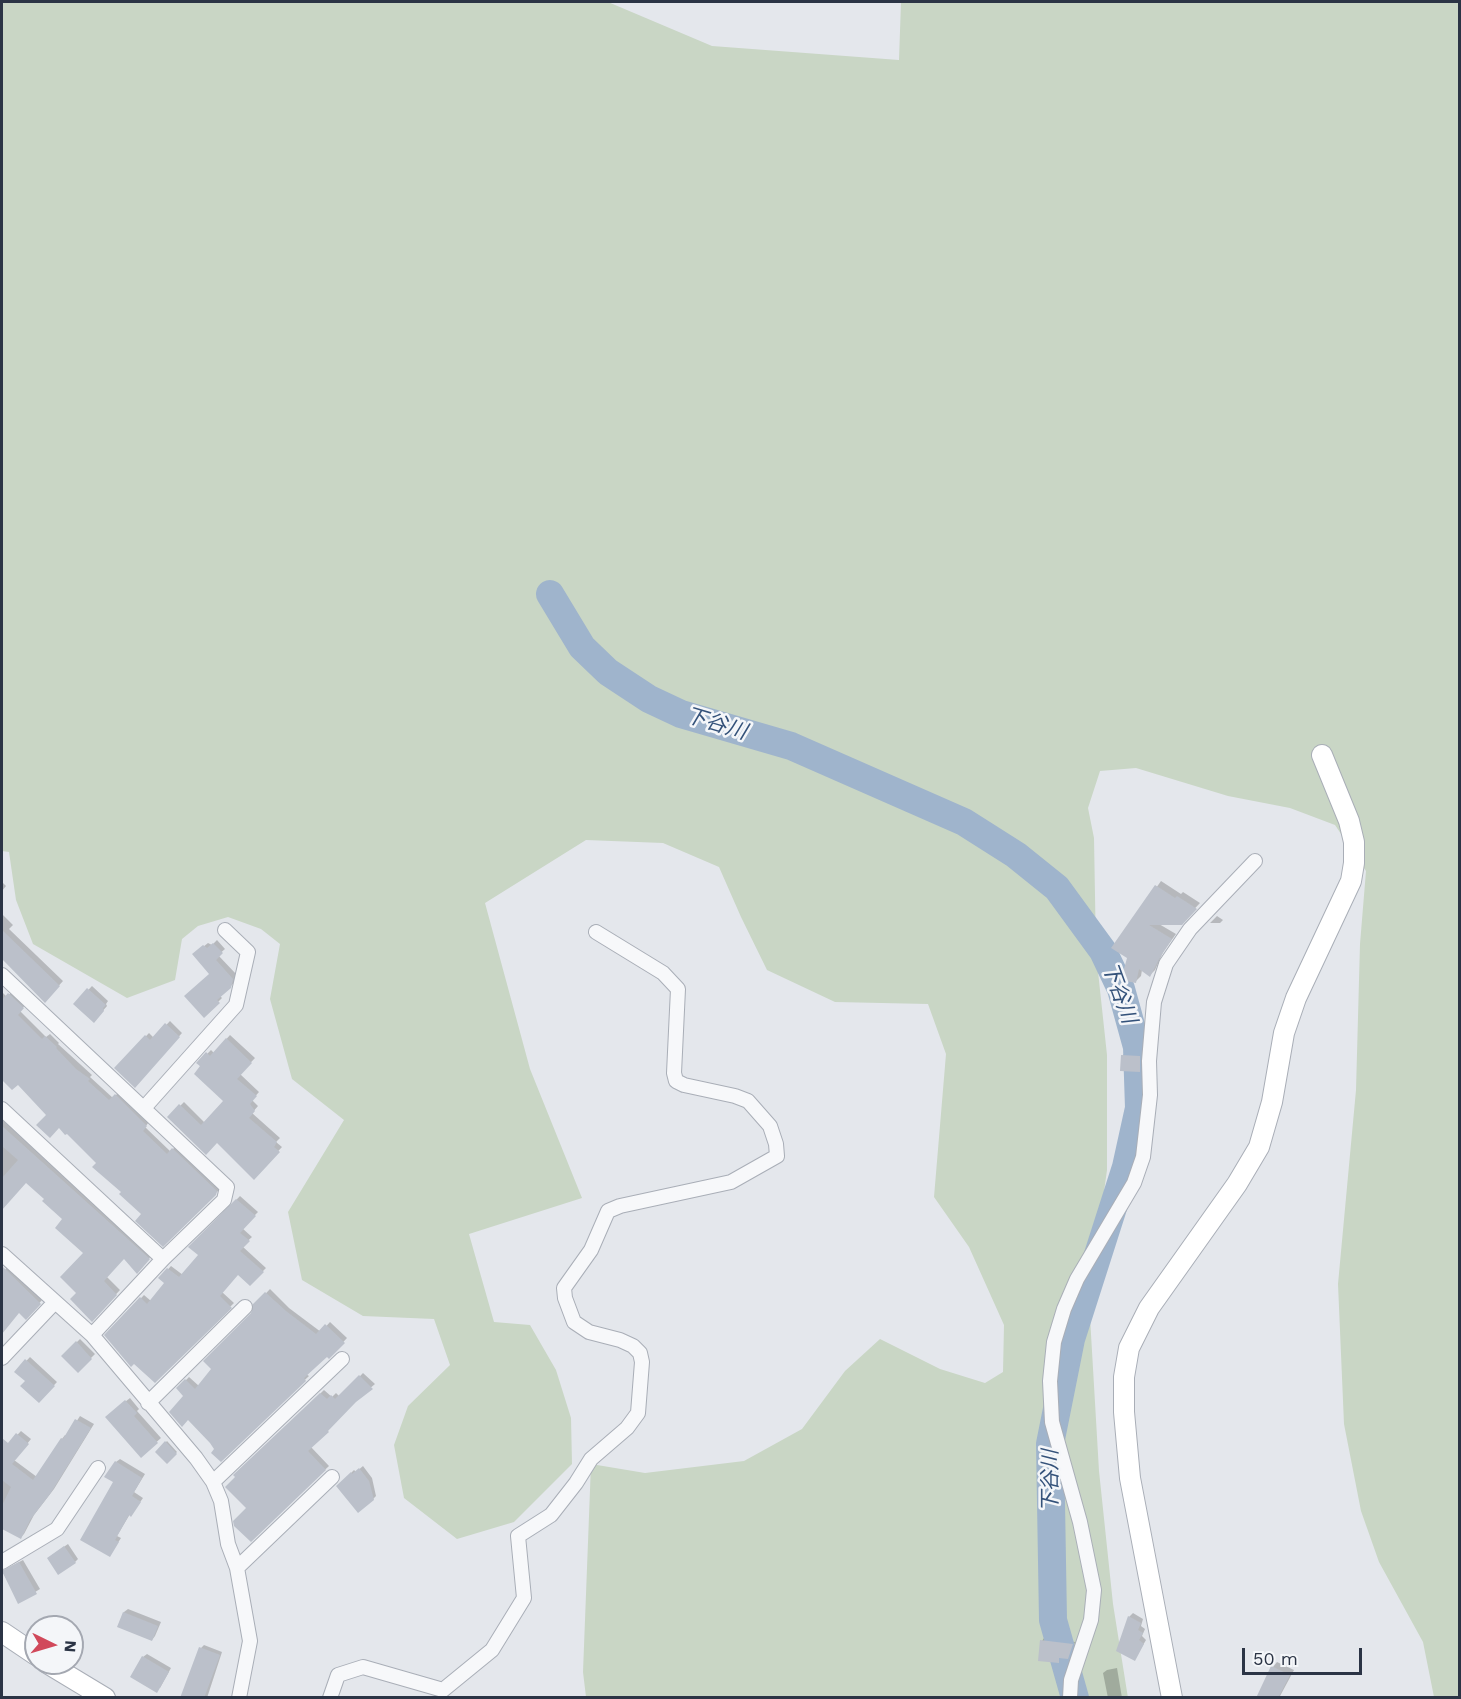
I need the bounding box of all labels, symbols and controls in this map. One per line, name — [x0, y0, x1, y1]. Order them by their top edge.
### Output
water label: 下谷川 — [682, 703, 750, 745]
water label: 下谷川 — [1096, 959, 1142, 1027]
water label: 下谷川 — [1038, 1450, 1064, 1512]
north arrow — [24, 1615, 84, 1675]
scale bar — [1245, 1636, 1365, 1674]
text: N — [60, 1640, 80, 1653]
text: 50 m — [1253, 1648, 1298, 1669]

